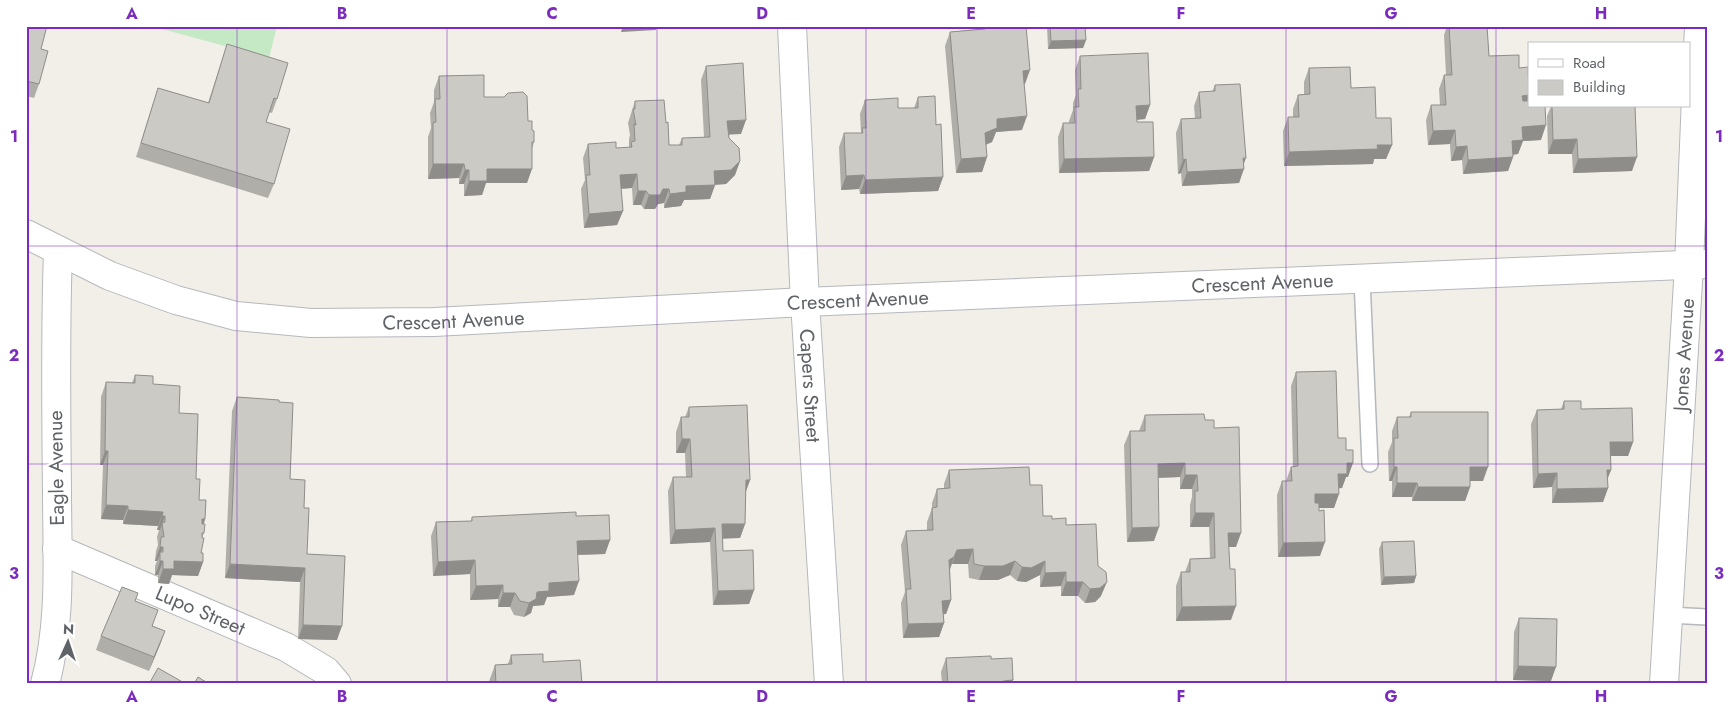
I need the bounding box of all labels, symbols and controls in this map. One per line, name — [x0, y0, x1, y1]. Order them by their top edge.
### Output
text: A — [125, 2, 138, 25]
text: B — [337, 2, 347, 25]
text: C — [546, 2, 558, 25]
text: D — [756, 2, 768, 25]
text: E — [966, 2, 976, 25]
text: F — [1177, 2, 1185, 25]
text: G — [1384, 2, 1398, 25]
text: H — [1595, 2, 1607, 25]
legend — [1528, 42, 1690, 108]
text: Road — [1573, 52, 1605, 74]
text: Building — [1573, 76, 1625, 98]
text: 1 — [10, 125, 18, 148]
text: 1 — [1715, 125, 1723, 148]
street label: Crescent Avenue — [1191, 266, 1334, 301]
street label: Crescent Avenue — [786, 283, 929, 318]
street label: Jones Avenue — [1666, 297, 1702, 415]
street label: Crescent Avenue — [382, 303, 525, 337]
street label: Capers Street — [792, 328, 828, 443]
text: 2 — [9, 344, 19, 367]
text: 2 — [1714, 344, 1724, 367]
street label: Eagle Avenue — [41, 410, 72, 526]
text: 3 — [9, 562, 19, 585]
text: 3 — [1714, 562, 1724, 585]
street label: Lupo Street — [151, 579, 250, 643]
north arrow — [42, 618, 92, 668]
text: N — [63, 619, 75, 639]
text: A — [125, 685, 138, 708]
text: B — [337, 685, 347, 708]
text: C — [546, 685, 558, 708]
text: D — [756, 685, 768, 708]
text: E — [966, 685, 976, 708]
text: F — [1177, 685, 1185, 708]
text: G — [1384, 685, 1398, 708]
text: H — [1595, 685, 1607, 708]

